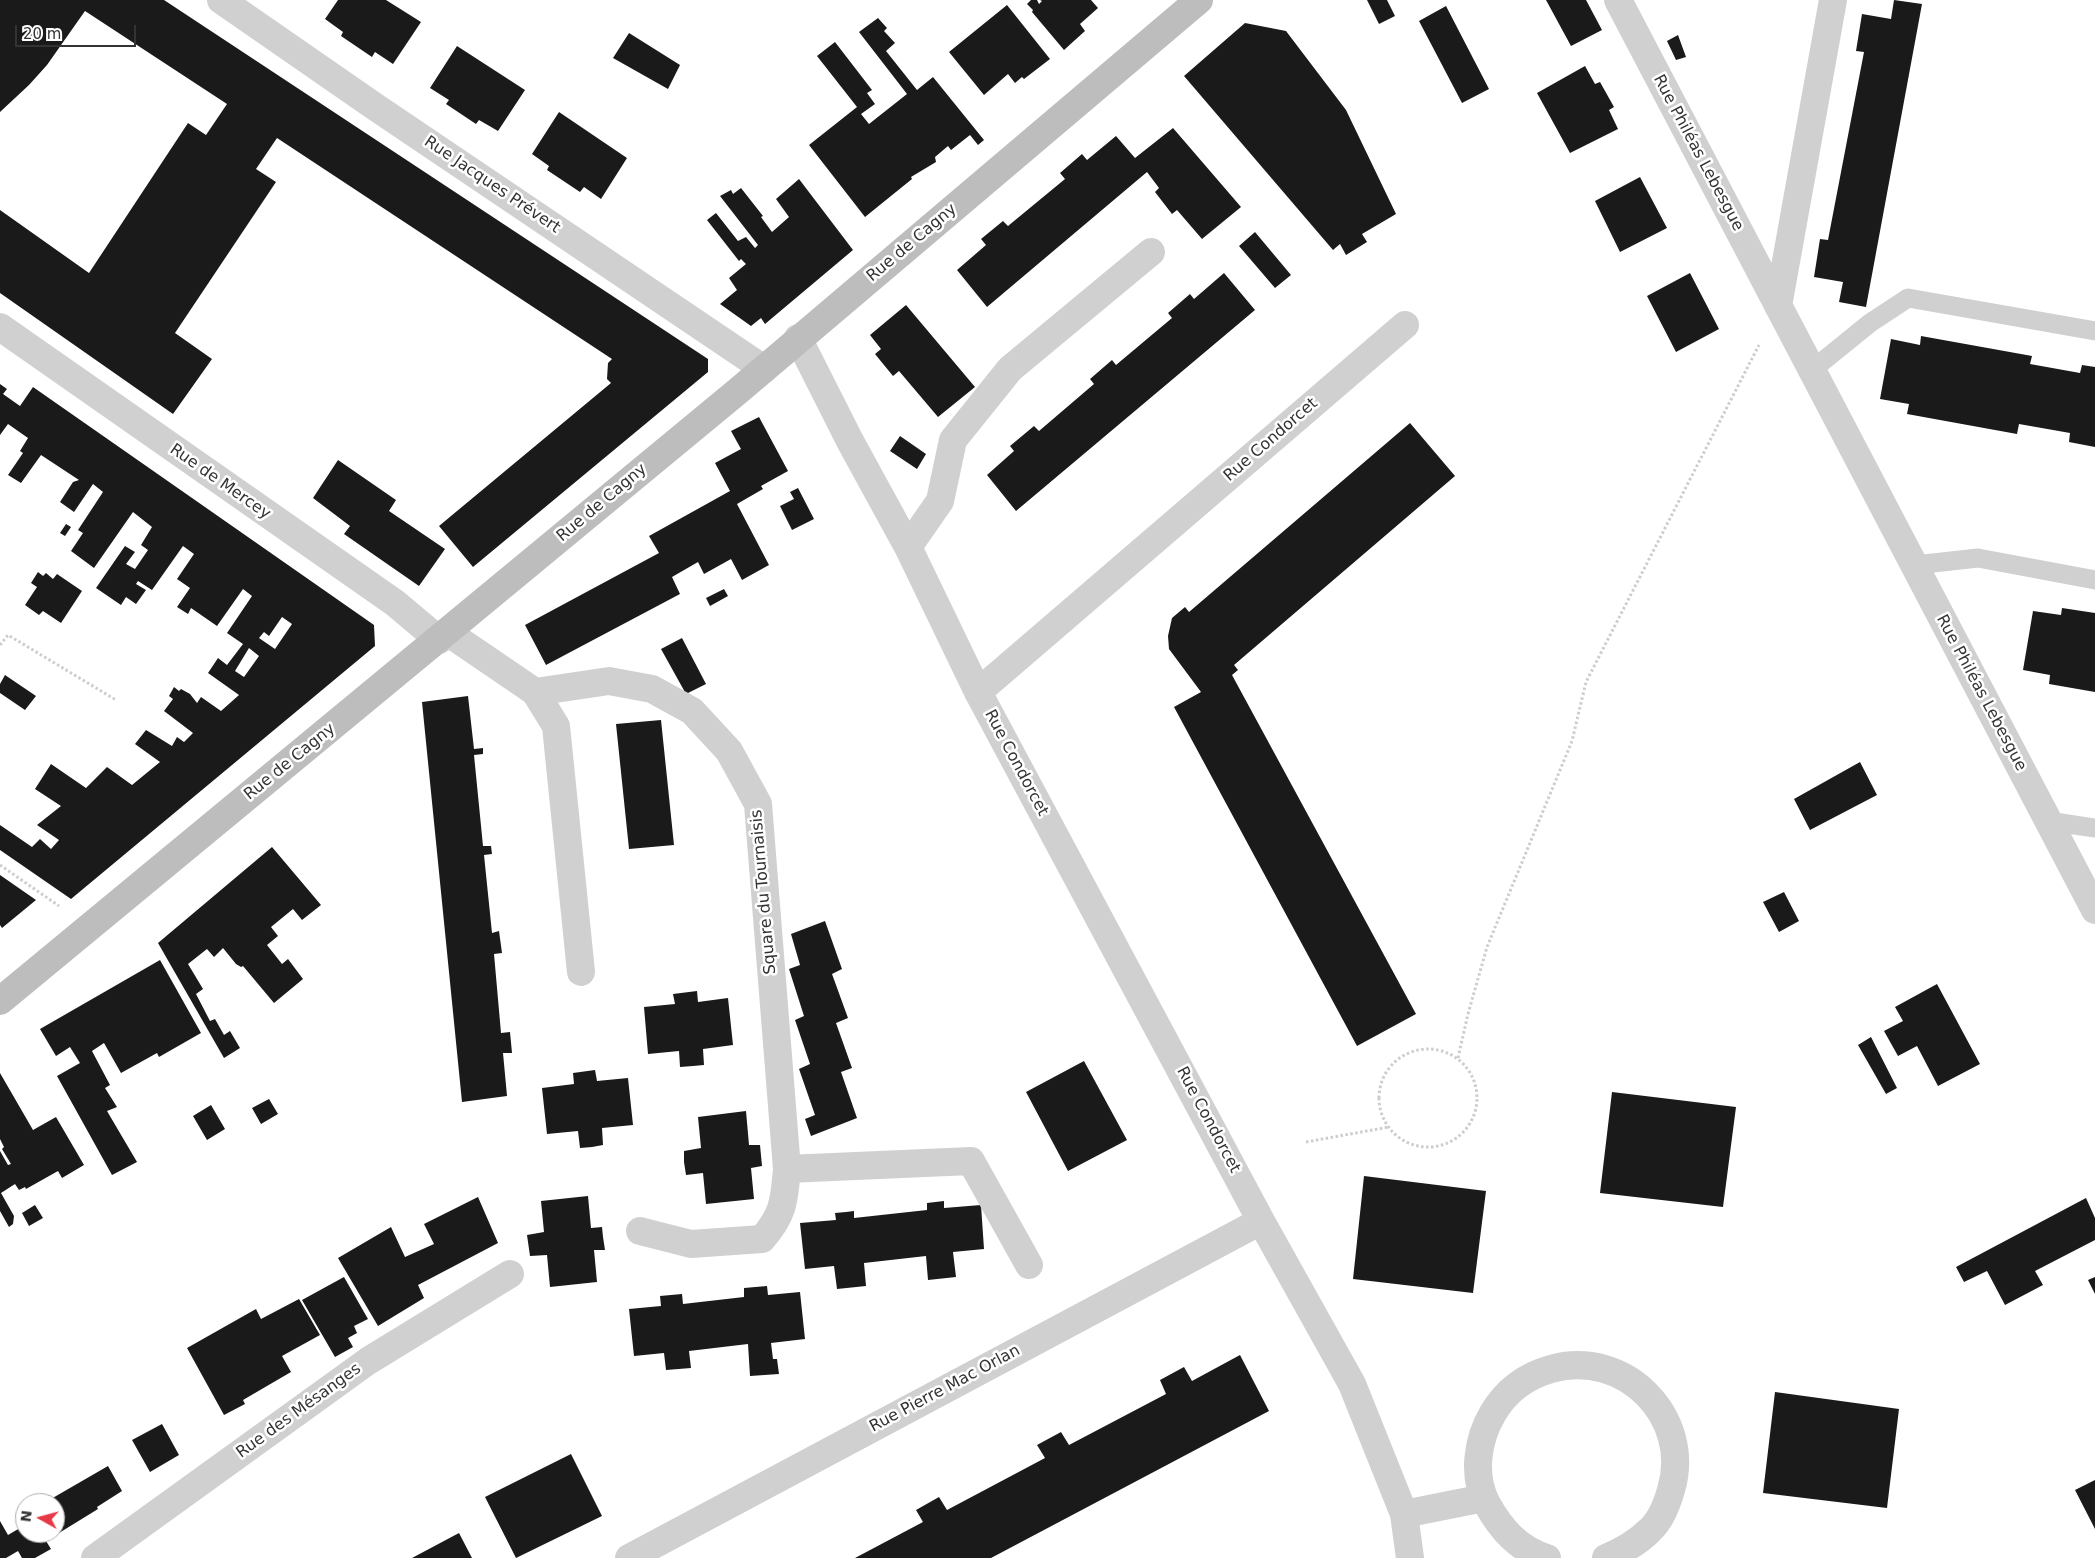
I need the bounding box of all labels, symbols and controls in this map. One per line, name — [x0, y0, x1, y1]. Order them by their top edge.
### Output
scale bar — [18, 15, 139, 47]
text: 20 m — [23, 25, 61, 43]
street label: Rue Philéas Lebesgue — [1649, 72, 1747, 234]
street label: Rue Jacques Prévert — [420, 132, 564, 238]
street label: Rue de Cagny — [863, 200, 961, 286]
street label: Rue Condorcet — [1220, 394, 1322, 486]
street label: Rue de Mercey — [166, 440, 274, 524]
street label: Rue de Cagny — [553, 460, 651, 546]
street label: Rue Philéas Lebesgue — [1932, 612, 2030, 774]
street label: Rue Condorcet — [980, 707, 1052, 819]
street label: Rue de Cagny — [241, 720, 339, 804]
street label: Square du Tournaisis — [747, 809, 781, 975]
street label: Rue Condorcet — [1172, 1064, 1244, 1176]
street label: Rue Pierre Mac Orlan — [867, 1341, 1023, 1437]
street label: Rue des Mésanges — [233, 1359, 365, 1463]
north arrow — [15, 1493, 65, 1543]
text: N — [17, 1510, 35, 1523]

